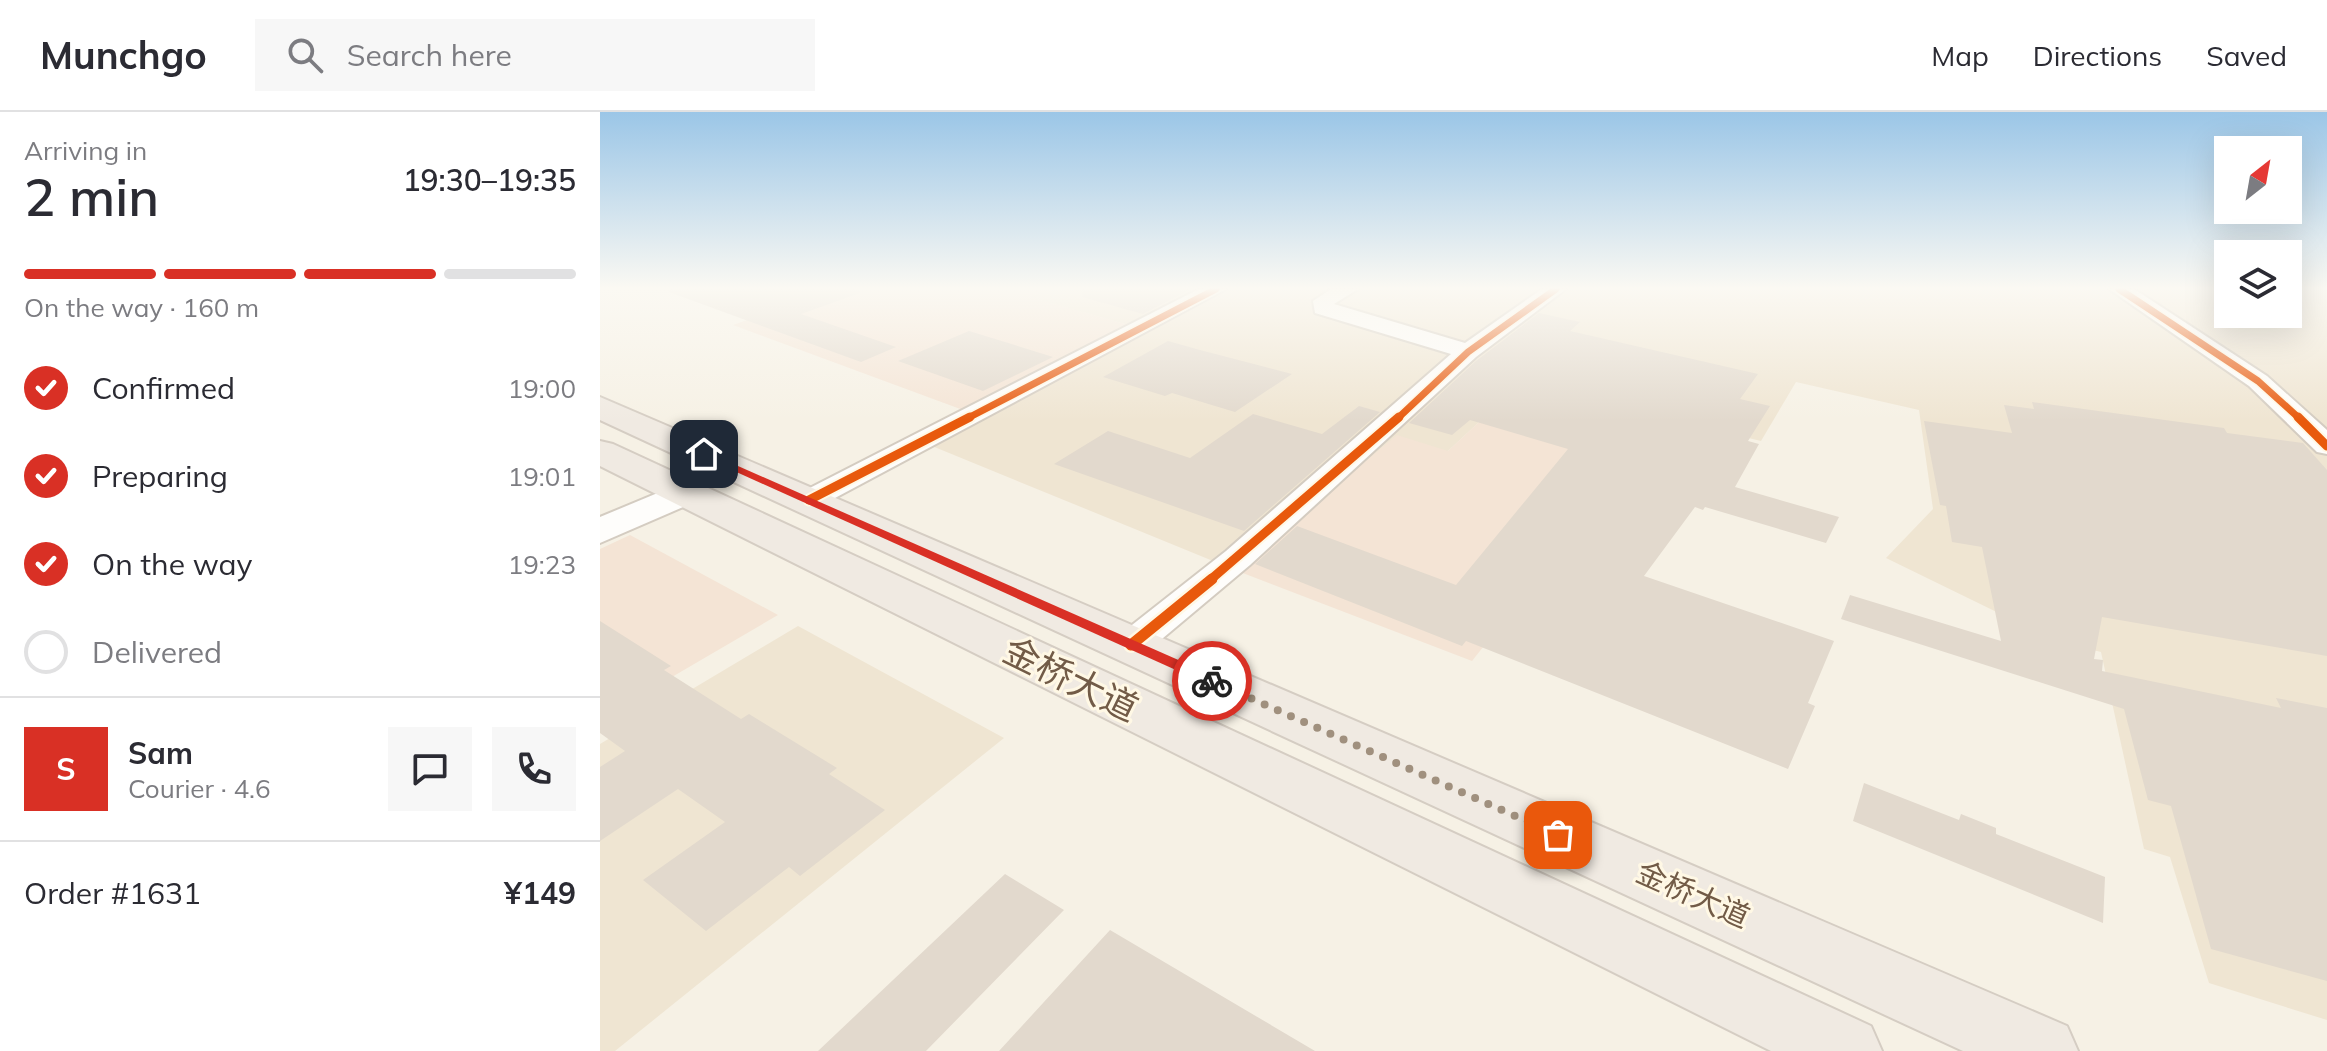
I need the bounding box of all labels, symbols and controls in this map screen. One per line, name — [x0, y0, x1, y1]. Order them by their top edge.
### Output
search box — [255, 19, 815, 91]
text: Munchgo — [40, 31, 207, 79]
icon: search — [283, 33, 327, 77]
text: Search here — [347, 36, 512, 74]
text: Map — [1931, 38, 1989, 73]
text: Directions — [2033, 38, 2162, 73]
text: Saved — [2206, 38, 2287, 73]
text: Arriving in — [24, 134, 147, 167]
north arrow — [2214, 136, 2302, 224]
map controls — [2214, 136, 2302, 328]
text: 19:30–19:35 — [403, 161, 576, 199]
text: 2 min — [24, 164, 159, 229]
button: layers — [2214, 240, 2302, 328]
text: On the way · 160 m — [24, 291, 259, 324]
icon: check — [24, 366, 68, 410]
text: Confirmed — [92, 369, 235, 407]
text: 19:00 — [508, 372, 576, 405]
pin — [670, 420, 738, 488]
icon: home — [682, 432, 726, 476]
icon: check — [24, 454, 68, 498]
text: Preparing — [92, 457, 228, 495]
text: 19:01 — [508, 460, 576, 493]
icon: check — [24, 542, 68, 586]
text: On the way — [92, 545, 252, 583]
text: 19:23 — [508, 548, 576, 581]
street label: 金桥大道 — [997, 627, 1146, 730]
text: Delivered — [92, 633, 222, 671]
courier — [1172, 641, 1252, 721]
icon: bike — [1190, 659, 1234, 703]
button: chat — [388, 727, 472, 811]
button: phone — [492, 727, 576, 811]
text: Sam — [128, 734, 193, 772]
text: S — [56, 750, 76, 788]
text: Courier · 4.6 — [128, 772, 271, 805]
pin — [1524, 801, 1592, 869]
icon: bag — [1536, 813, 1580, 857]
street label: 金桥大道 — [1631, 852, 1756, 936]
text: Order #1631 — [24, 874, 201, 912]
text: ¥149 — [504, 874, 576, 912]

